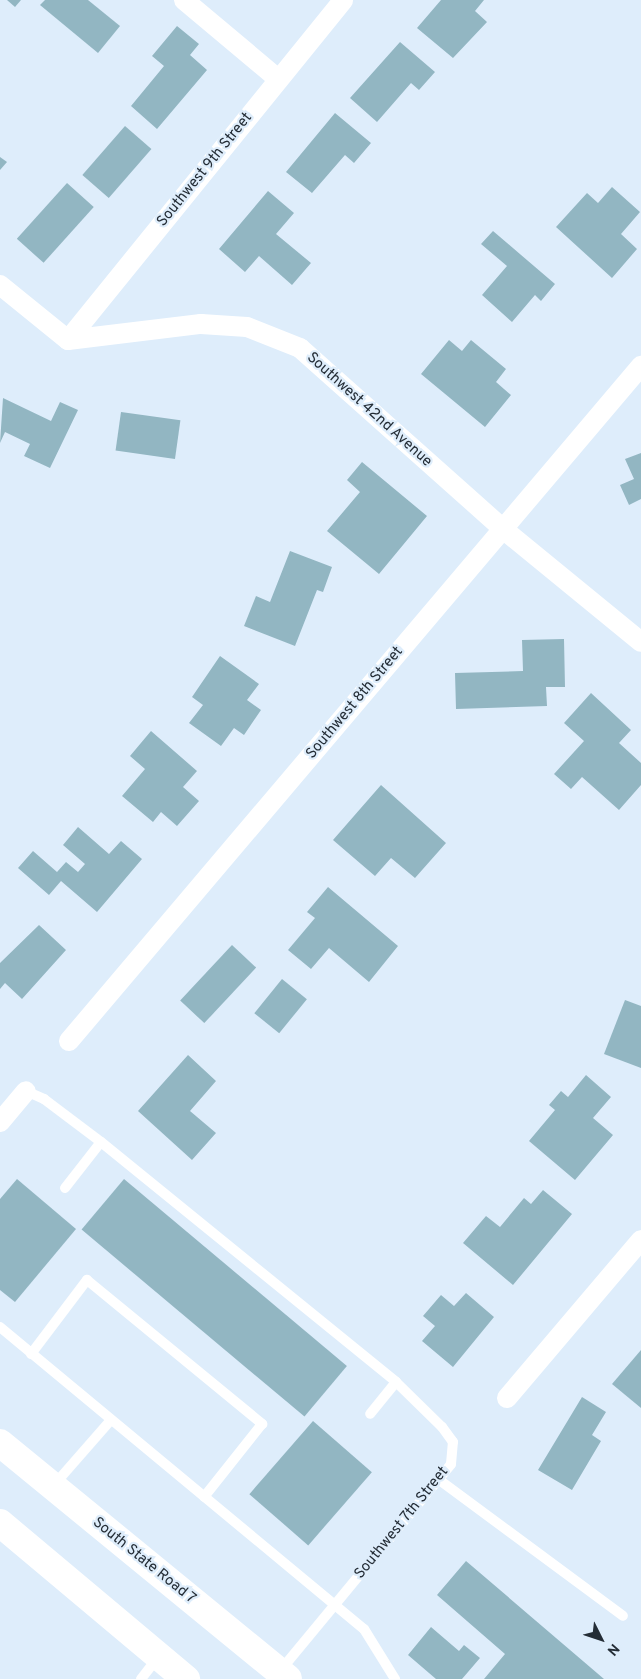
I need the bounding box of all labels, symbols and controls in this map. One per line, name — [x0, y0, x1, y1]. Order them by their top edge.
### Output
street label: Southwest 9th Street — [154, 109, 256, 231]
street label: Southwest 42nd Avenue — [302, 349, 436, 471]
street label: Southwest 8th Street — [303, 643, 407, 763]
street label: Southwest 7th Street — [351, 1463, 453, 1583]
street label: South State Road 7 — [89, 1514, 199, 1608]
north arrow — [576, 1614, 626, 1664]
text: N — [603, 1640, 622, 1659]

